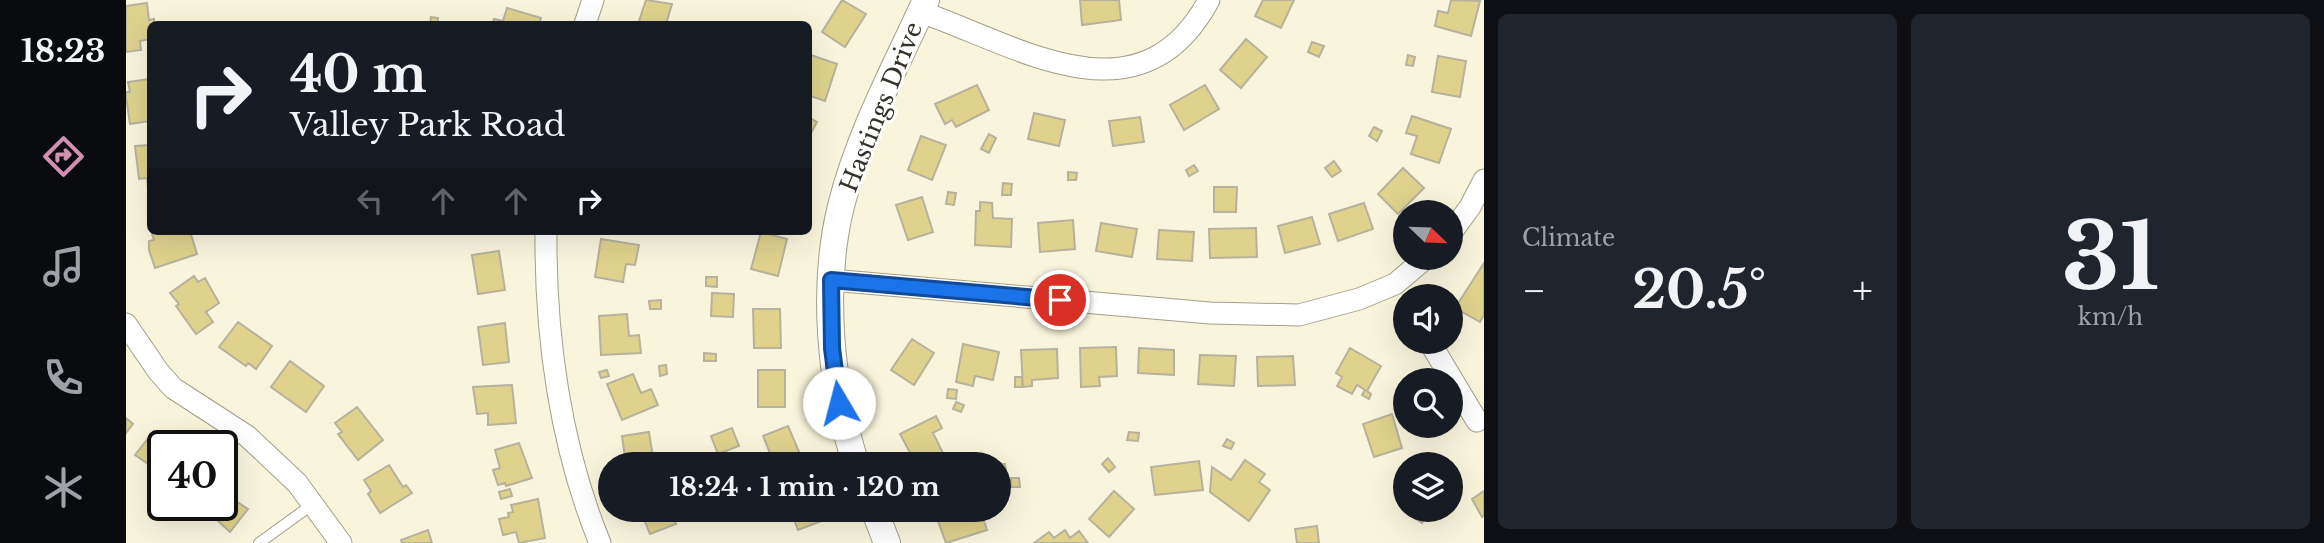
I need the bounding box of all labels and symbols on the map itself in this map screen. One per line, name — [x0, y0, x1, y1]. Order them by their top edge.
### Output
street label: Hastings Drive — [834, 18, 928, 196]
north arrow — [1393, 200, 1463, 270]
pin — [1030, 270, 1090, 330]
position arrow — [802, 366, 876, 440]
speed limit sign: 40 — [147, 430, 238, 521]

